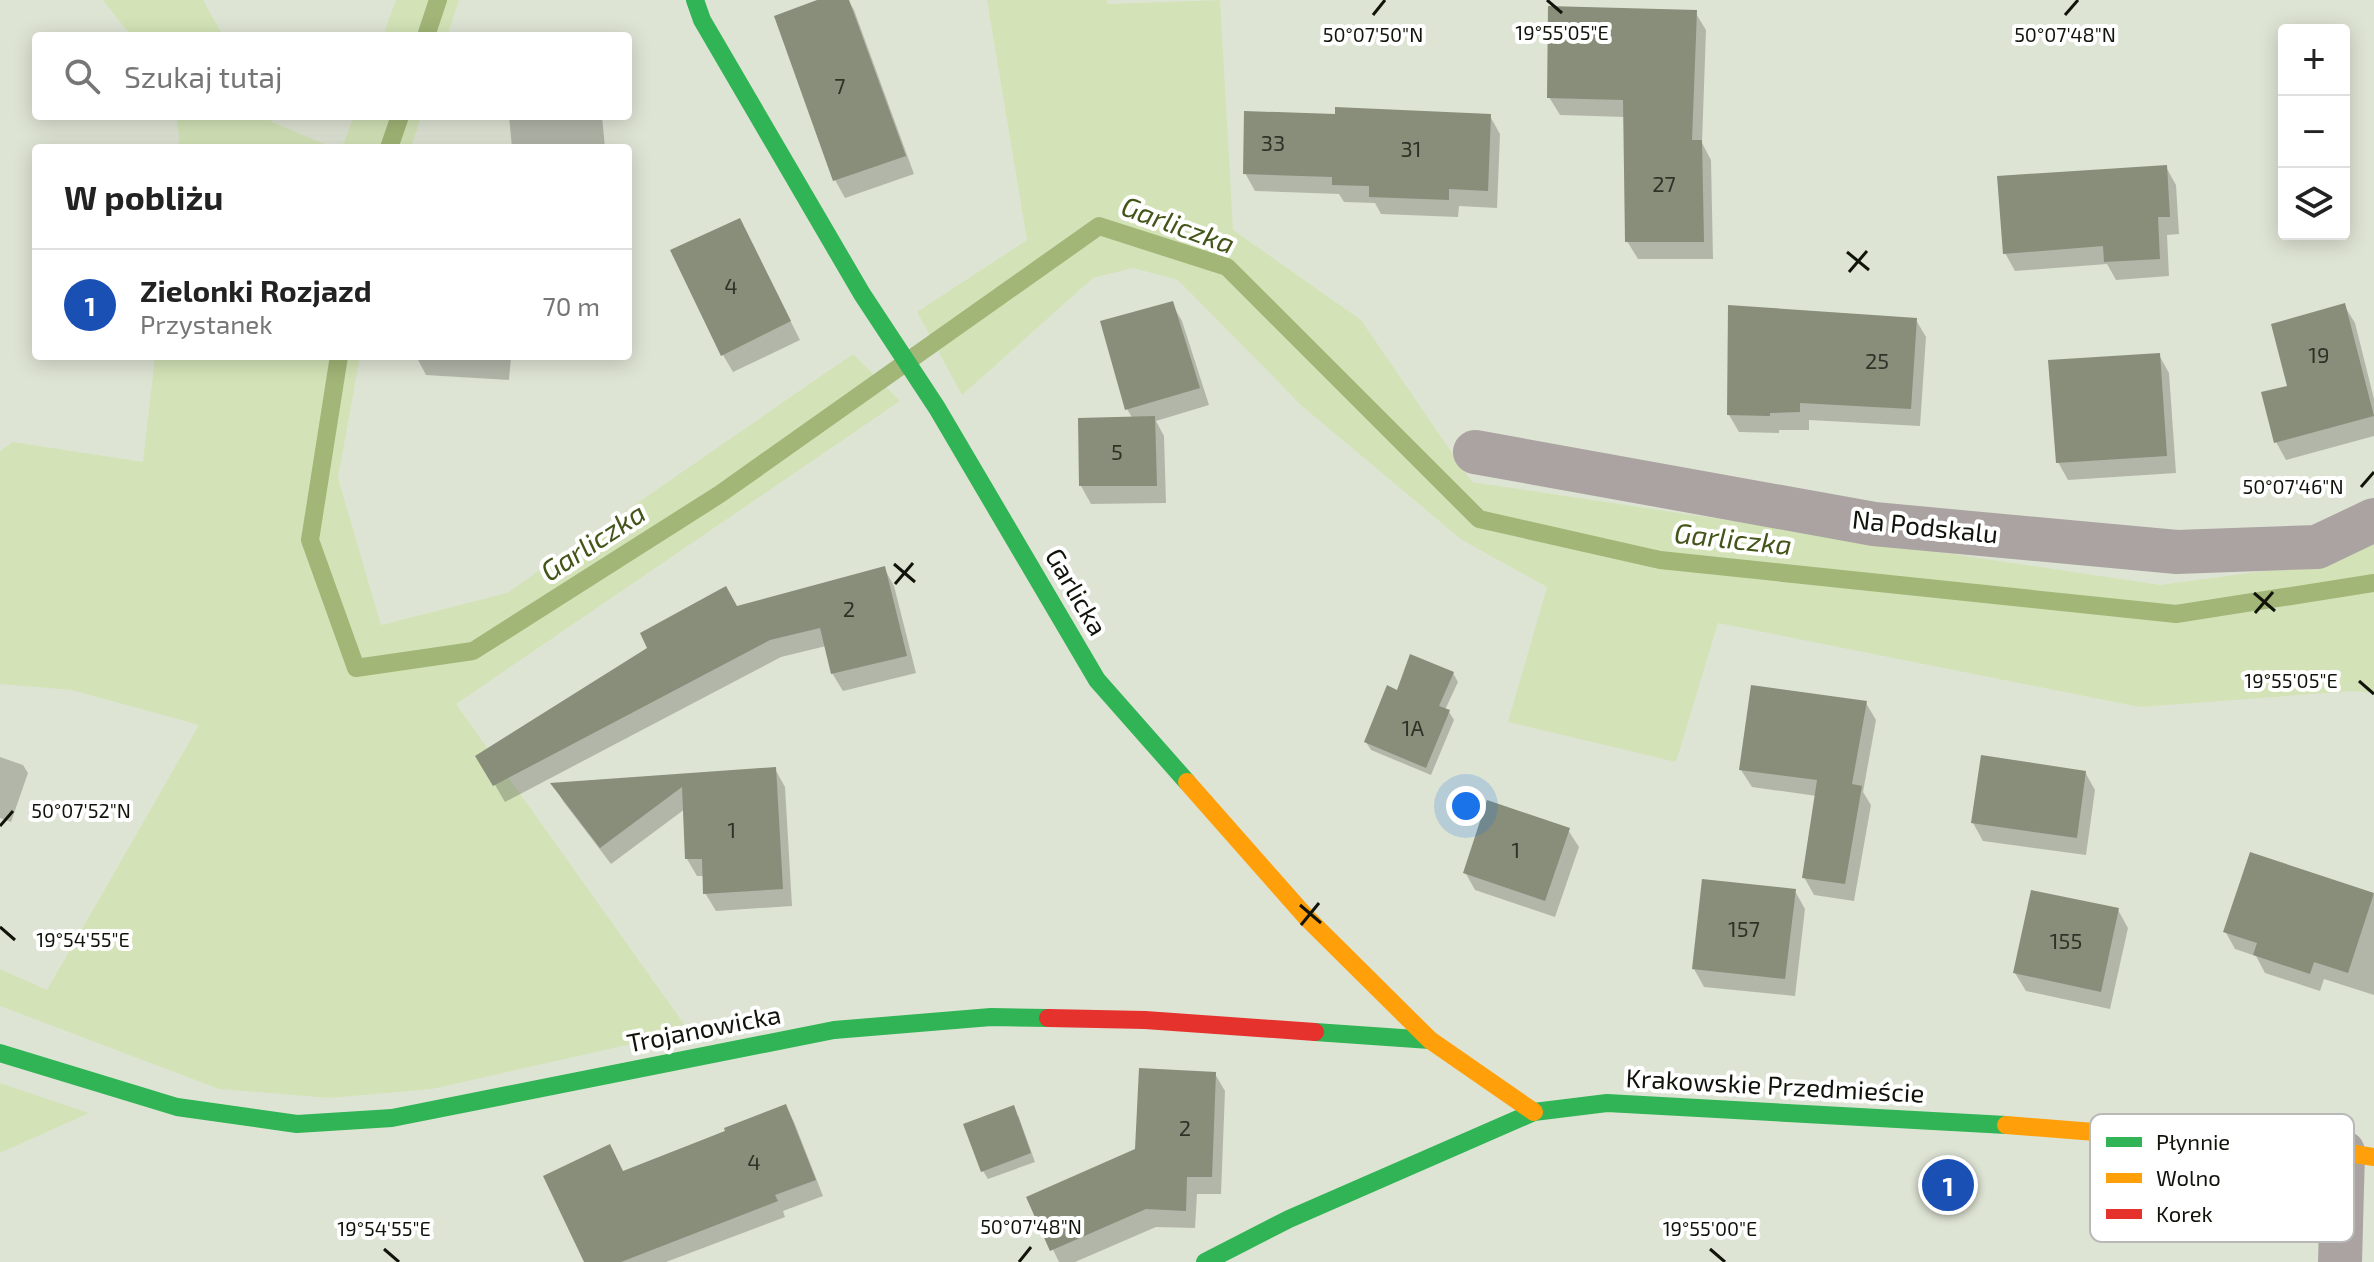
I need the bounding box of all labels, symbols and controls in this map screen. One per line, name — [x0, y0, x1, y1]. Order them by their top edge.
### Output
text: 19°55'05"E — [1515, 20, 1609, 44]
text: 50°07'50"N — [1323, 22, 1423, 46]
text: 50°07'48"N — [2014, 22, 2116, 46]
map controls — [2278, 24, 2350, 240]
button: + — [2278, 24, 2350, 96]
search box — [32, 32, 632, 120]
icon: search — [60, 54, 104, 98]
text: Szukaj tutaj — [124, 58, 283, 94]
house number: 7 — [834, 72, 846, 98]
button: − — [2278, 96, 2350, 168]
house number: 33 — [1261, 129, 1285, 155]
house number: 31 — [1401, 135, 1422, 161]
button: layers — [2278, 168, 2350, 240]
house number: 27 — [1652, 170, 1676, 196]
text: W pobliżu — [64, 176, 224, 217]
water label: Garliczka — [1117, 188, 1240, 260]
text: Zielonki Rozjazd — [140, 272, 372, 308]
house number: 4 — [724, 272, 738, 298]
text: 1 — [84, 290, 96, 321]
text: 70 m — [542, 290, 600, 321]
text: Przystanek — [140, 308, 272, 339]
house number: 19 — [2308, 341, 2330, 367]
house number: 25 — [1865, 347, 1889, 373]
house number: 5 — [1111, 438, 1123, 464]
text: 50°07'46"N — [2242, 474, 2344, 498]
water label: Garliczka — [534, 495, 651, 588]
street label: Na Podskalu — [1851, 502, 2000, 549]
water label: Garliczka — [1673, 515, 1794, 561]
street label: Garlicka — [1040, 542, 1115, 640]
house number: 2 — [843, 595, 855, 621]
text: 19°55'05"E — [2244, 668, 2338, 692]
house number: 1A — [1402, 714, 1425, 740]
your location — [1446, 786, 1486, 826]
text: 50°07'52"N — [31, 798, 131, 822]
house number: 1 — [728, 816, 736, 842]
house number: 1 — [1512, 836, 1520, 862]
house number: 157 — [1728, 915, 1760, 941]
text: 19°54'55"E — [36, 927, 130, 951]
house number: 155 — [2050, 927, 2082, 953]
street label: Trojanowicka — [624, 997, 783, 1058]
street label: Krakowskie Przedmieście — [1625, 1061, 1925, 1108]
house number: 2 — [1179, 1114, 1191, 1140]
legend — [2090, 1114, 2354, 1242]
text: Płynnie — [2156, 1128, 2230, 1154]
house number: 4 — [747, 1148, 761, 1174]
pin: 1 — [1922, 1155, 1974, 1215]
text: Wolno — [2156, 1164, 2221, 1190]
text: Korek — [2156, 1200, 2213, 1226]
text: 50°07'48"N — [980, 1214, 1082, 1238]
text: 19°54'55"E — [337, 1216, 431, 1240]
text: 19°55'00"E — [1663, 1216, 1757, 1240]

